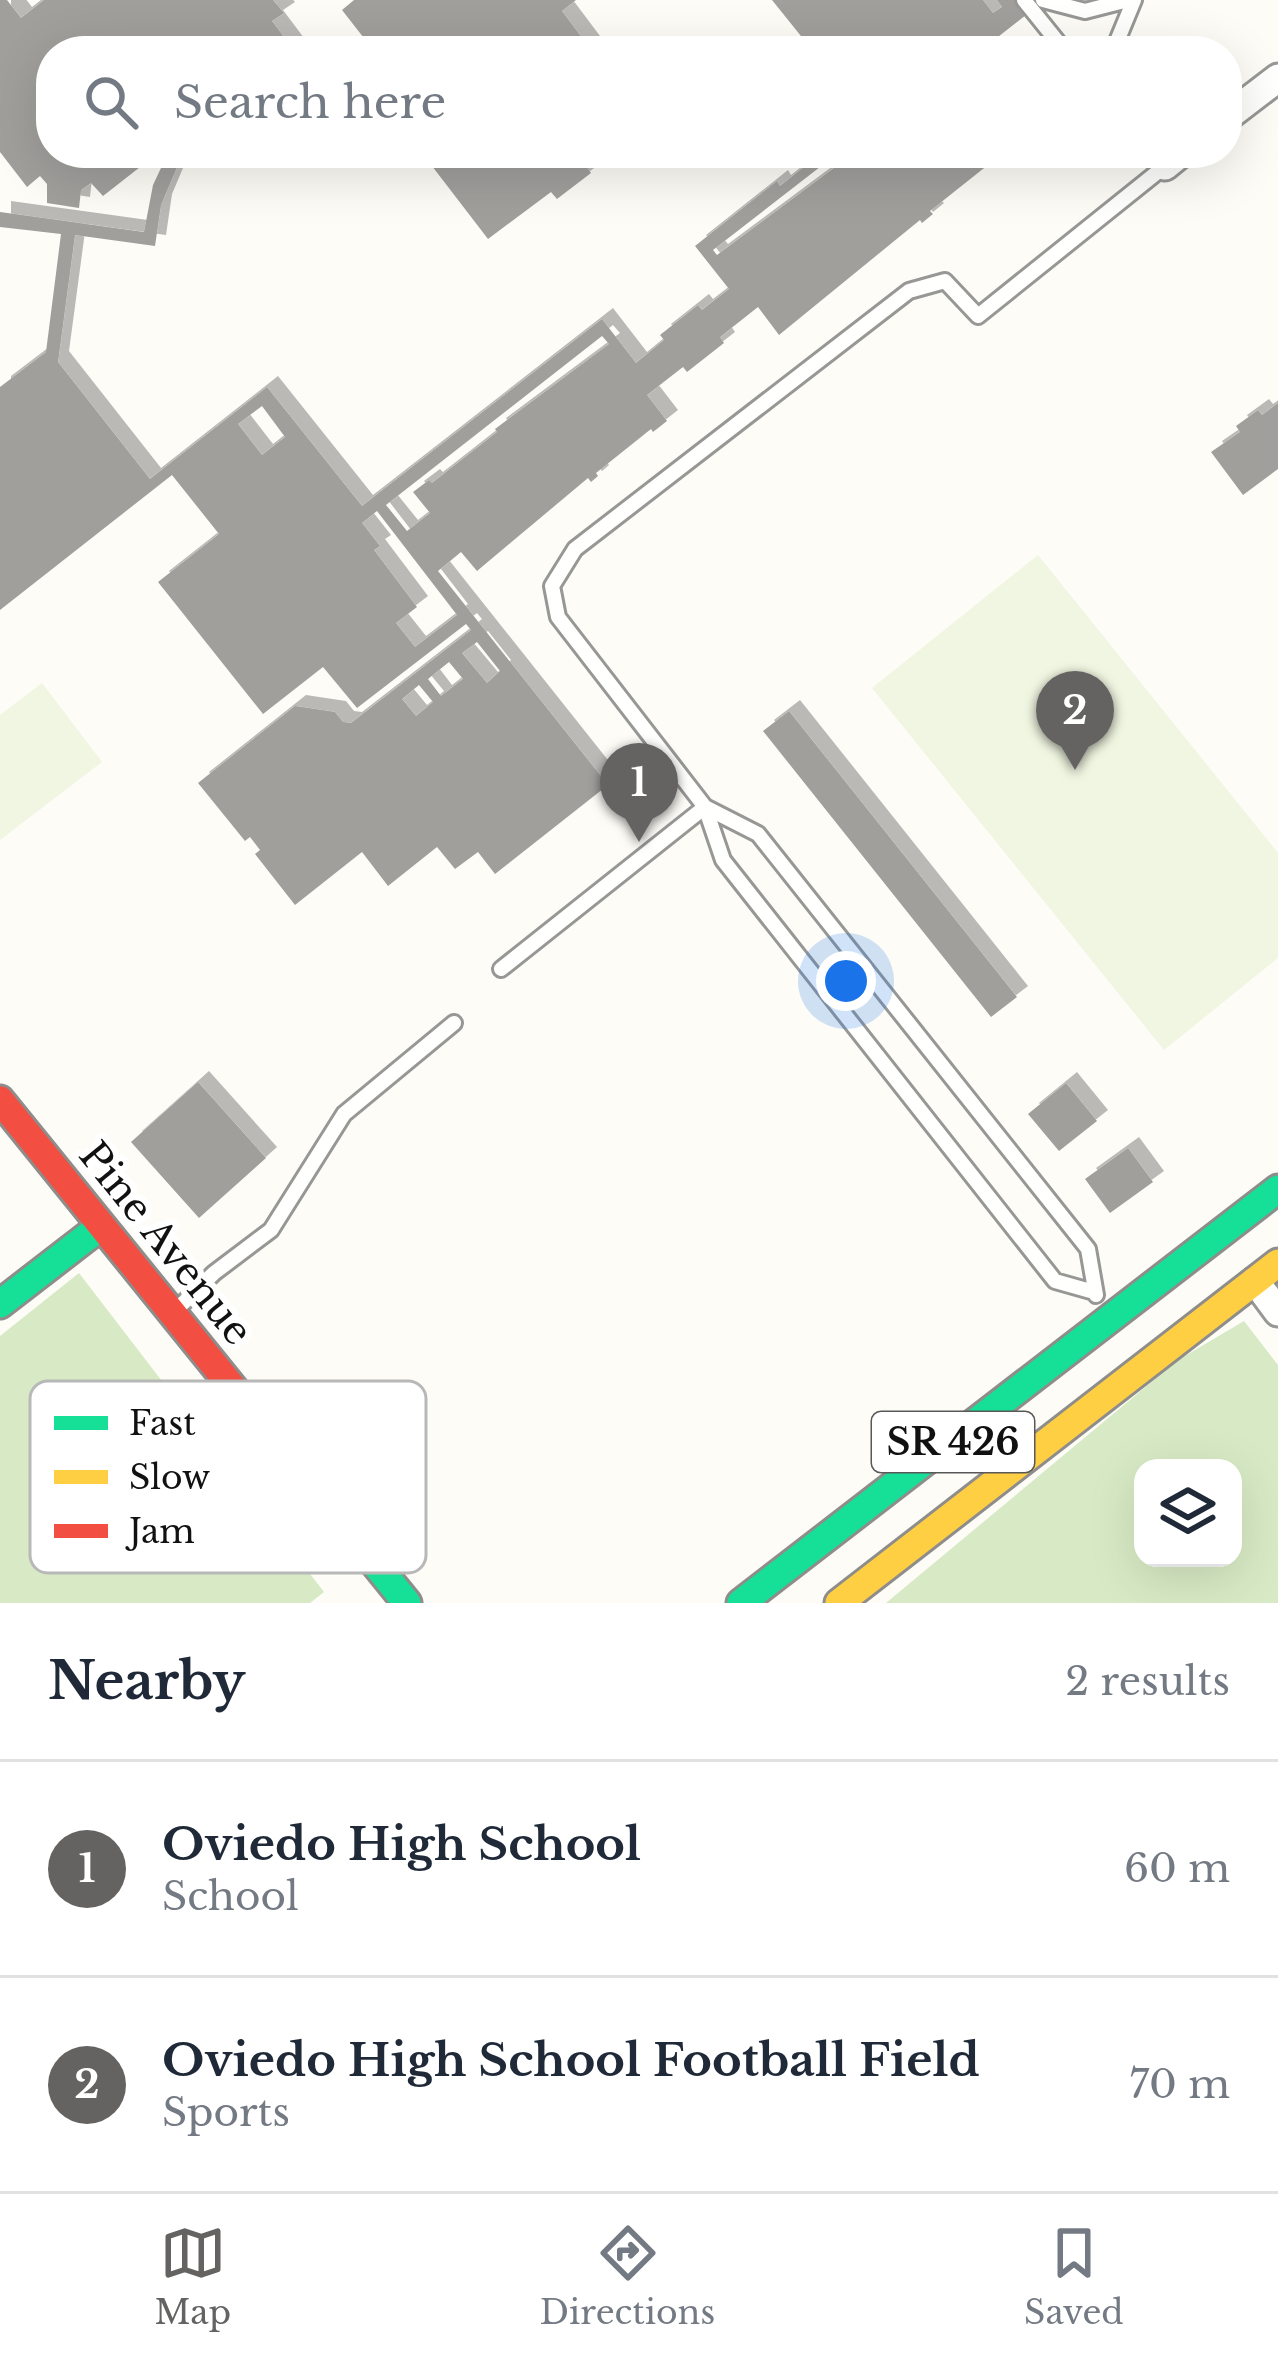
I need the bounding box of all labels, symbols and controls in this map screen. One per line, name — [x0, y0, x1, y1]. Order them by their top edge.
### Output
search box — [36, 36, 1242, 168]
icon: search — [78, 69, 144, 135]
text: Search here — [174, 74, 446, 130]
pin: 2 — [1036, 671, 1114, 770]
pin: 1 — [600, 743, 678, 842]
your location — [816, 951, 876, 1011]
street label: Pine Avenue — [69, 1132, 263, 1355]
legend — [30, 1381, 426, 1573]
text: Fast — [129, 1403, 196, 1444]
road number: SR 426 — [872, 1412, 1034, 1472]
text: Slow — [129, 1457, 210, 1498]
map controls — [1134, 1459, 1242, 1567]
button: layers — [1134, 1459, 1242, 1567]
text: Jam — [125, 1511, 195, 1552]
text: Nearby — [48, 1650, 245, 1713]
text: 2 results — [1065, 1657, 1230, 1706]
text: Oviedo High School — [162, 1816, 641, 1872]
text: 1 — [78, 1844, 96, 1893]
text: 60 m — [1124, 1844, 1230, 1893]
text: School — [162, 1872, 299, 1921]
text: Oviedo High School Football Field — [162, 2032, 980, 2088]
text: 2 — [74, 2060, 100, 2109]
text: 70 m — [1130, 2060, 1230, 2109]
text: Sports — [162, 2088, 290, 2137]
tab: Map — [154, 2220, 231, 2333]
tab: Directions — [540, 2220, 715, 2333]
tab: Saved — [1024, 2220, 1124, 2333]

